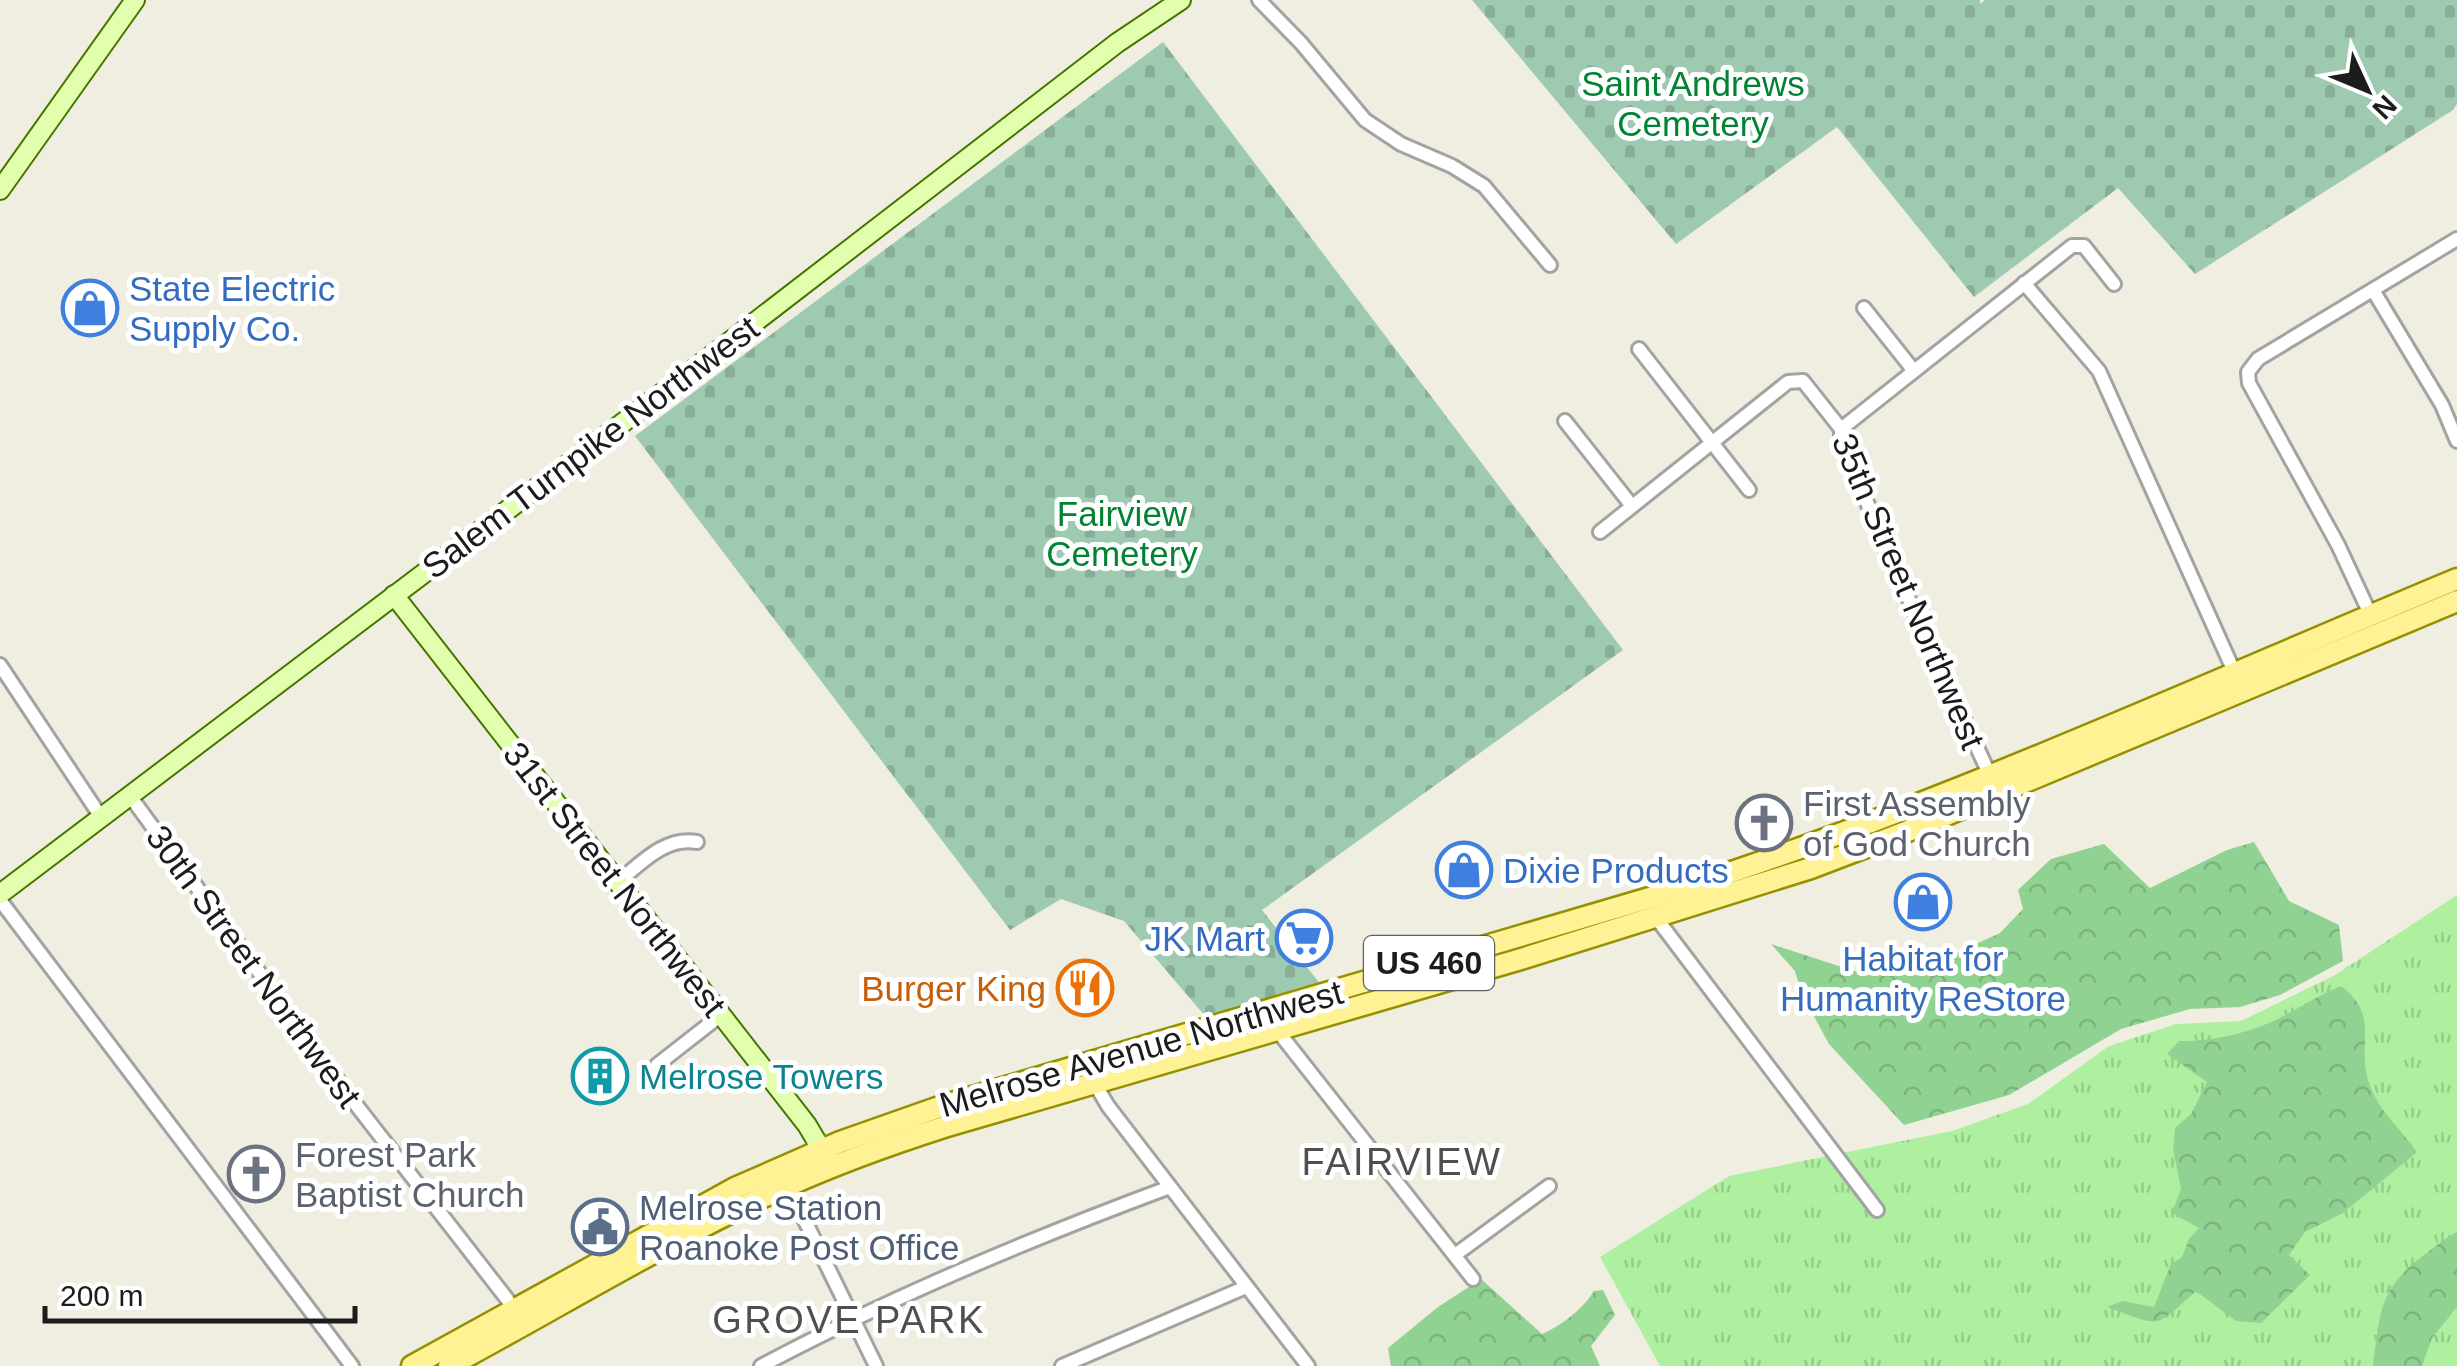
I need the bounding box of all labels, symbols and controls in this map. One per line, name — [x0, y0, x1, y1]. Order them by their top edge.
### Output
north arrow — [2317, 40, 2417, 140]
park label: Saint Andrews Cemetery — [1581, 64, 1805, 143]
text: N — [2366, 89, 2403, 125]
place label: State Electric Supply Co. — [129, 269, 335, 348]
shop icon: State Electric Supply Co. — [60, 278, 120, 338]
street label: Salem Turnpike Northwest — [414, 308, 766, 586]
street label: 35th Street Northwest — [1825, 428, 1993, 755]
park label: Fairview Cemetery — [1046, 494, 1198, 573]
street label: 31st Street Northwest — [496, 734, 734, 1024]
place label: First Assembly of God Church — [1803, 784, 2031, 863]
church icon: First Assembly of God Church — [1734, 793, 1794, 853]
street label: 30th Street Northwest — [139, 818, 369, 1115]
shop icon: Dixie Products — [1434, 840, 1494, 900]
place label: Dixie Products — [1503, 851, 1729, 890]
shop icon: Habitat for Humanity ReStore — [1893, 872, 1953, 932]
supermarket icon: JK Mart — [1274, 908, 1334, 968]
place label: JK Mart — [1144, 919, 1265, 958]
road number: US 460 — [1364, 936, 1494, 990]
place label: Habitat for Humanity ReStore — [1780, 939, 2066, 1018]
restaurant icon: Burger King — [1055, 958, 1115, 1018]
place label: Burger King — [861, 969, 1046, 1008]
street label: Melrose Avenue Northwest — [935, 972, 1347, 1124]
building icon: Melrose Towers — [570, 1046, 630, 1106]
place label: Melrose Towers — [639, 1057, 883, 1096]
place label: Forest Park Baptist Church — [295, 1135, 525, 1214]
district label: FAIRVIEW — [1302, 1141, 1502, 1183]
church icon: Forest Park Baptist Church — [226, 1144, 286, 1204]
place label: Melrose Station Roanoke Post Office — [639, 1188, 959, 1267]
public building icon: Melrose Station Roanoke Post Office — [570, 1197, 630, 1257]
scale bar — [45, 1261, 355, 1323]
text: 200 m — [60, 1279, 143, 1312]
district label: GROVE PARK — [712, 1299, 986, 1341]

